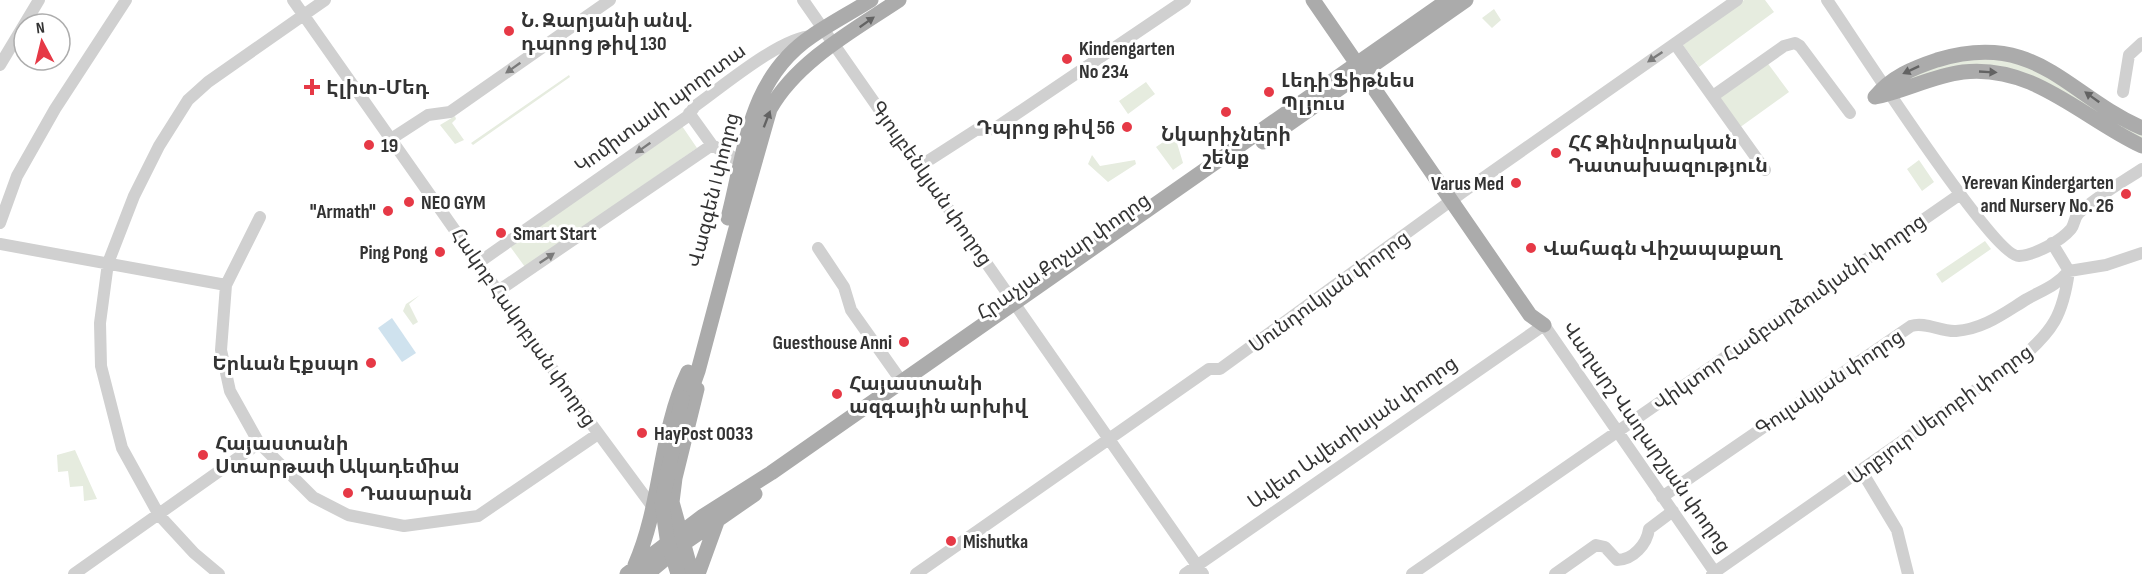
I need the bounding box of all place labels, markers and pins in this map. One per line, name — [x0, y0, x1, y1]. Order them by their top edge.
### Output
place label: Ն. Զարյանի անվ. դպրոց թիվ 130 — [521, 9, 692, 56]
marker: Ն. Զարյանի անվ. դպրոց թիվ 130 — [502, 24, 516, 38]
place label: Kindengarten No 234 — [1079, 37, 1175, 84]
marker: Kindengarten No 234 — [1060, 52, 1074, 66]
place label: Լեդի Ֆիթնես Պլյուս — [1281, 69, 1415, 116]
place label: Էլիտ-Մեդ — [326, 76, 430, 100]
marker: Էլիտ-Մեդ — [303, 78, 321, 96]
marker: Լեդի Ֆիթնես Պլյուս — [1262, 85, 1276, 99]
marker: Նկարիչների շենք — [1219, 105, 1233, 119]
place label: Դպրոց թիվ 56 — [976, 116, 1115, 140]
marker: Դպրոց թիվ 56 — [1120, 120, 1134, 134]
place label: Նկարիչների շենք — [1161, 123, 1291, 170]
place label: ՀՀ Զինվորական Դատախազություն — [1568, 131, 1768, 178]
place label: 19 — [381, 134, 398, 158]
marker: 19 — [362, 138, 376, 152]
marker: ՀՀ Զինվորական Դատախազություն — [1549, 146, 1563, 160]
place label: Yerevan Kindergarten and Nursery No. 26 — [1962, 171, 2114, 218]
place label: Varus Med — [1431, 172, 1504, 196]
marker: Varus Med — [1509, 176, 1523, 190]
marker: Yerevan Kindergarten and Nursery No. 26 — [2119, 187, 2133, 201]
place label: NEO GYM — [421, 191, 486, 215]
marker: NEO GYM — [402, 195, 416, 209]
place label: "Armath" — [310, 200, 376, 224]
marker: "Armath" — [381, 204, 395, 218]
place label: Smart Start — [513, 222, 597, 246]
marker: Smart Start — [494, 226, 508, 240]
place label: Վահագն Վիշապաքաղ — [1543, 237, 1783, 261]
place label: Ping Pong — [359, 241, 429, 265]
marker: Վահագն Վիշապաքաղ — [1524, 241, 1538, 255]
marker: Ping Pong — [433, 245, 447, 259]
place label: Guesthouse Anni — [773, 331, 892, 355]
marker: Guesthouse Anni — [897, 335, 911, 349]
place label: Երևան Էքսպո — [212, 352, 359, 376]
marker: Երևան Էքսպո — [364, 356, 378, 370]
place label: Հայաստանի ազգային արխիվ — [849, 372, 1028, 419]
marker: Հայաստանի ազգային արխիվ — [830, 387, 844, 401]
place label: HayPost 0033 — [654, 422, 753, 446]
marker: HayPost 0033 — [635, 426, 649, 440]
place label: Հայաստանի Ստարթափ Ակադեմիա — [215, 432, 460, 479]
marker: Հայաստանի Ստարթափ Ակադեմիա — [196, 448, 210, 462]
place label: Դասարան — [360, 482, 472, 506]
marker: Դասարան — [341, 486, 355, 500]
place label: Mishutka — [963, 530, 1028, 554]
marker: Mishutka — [944, 534, 958, 548]

